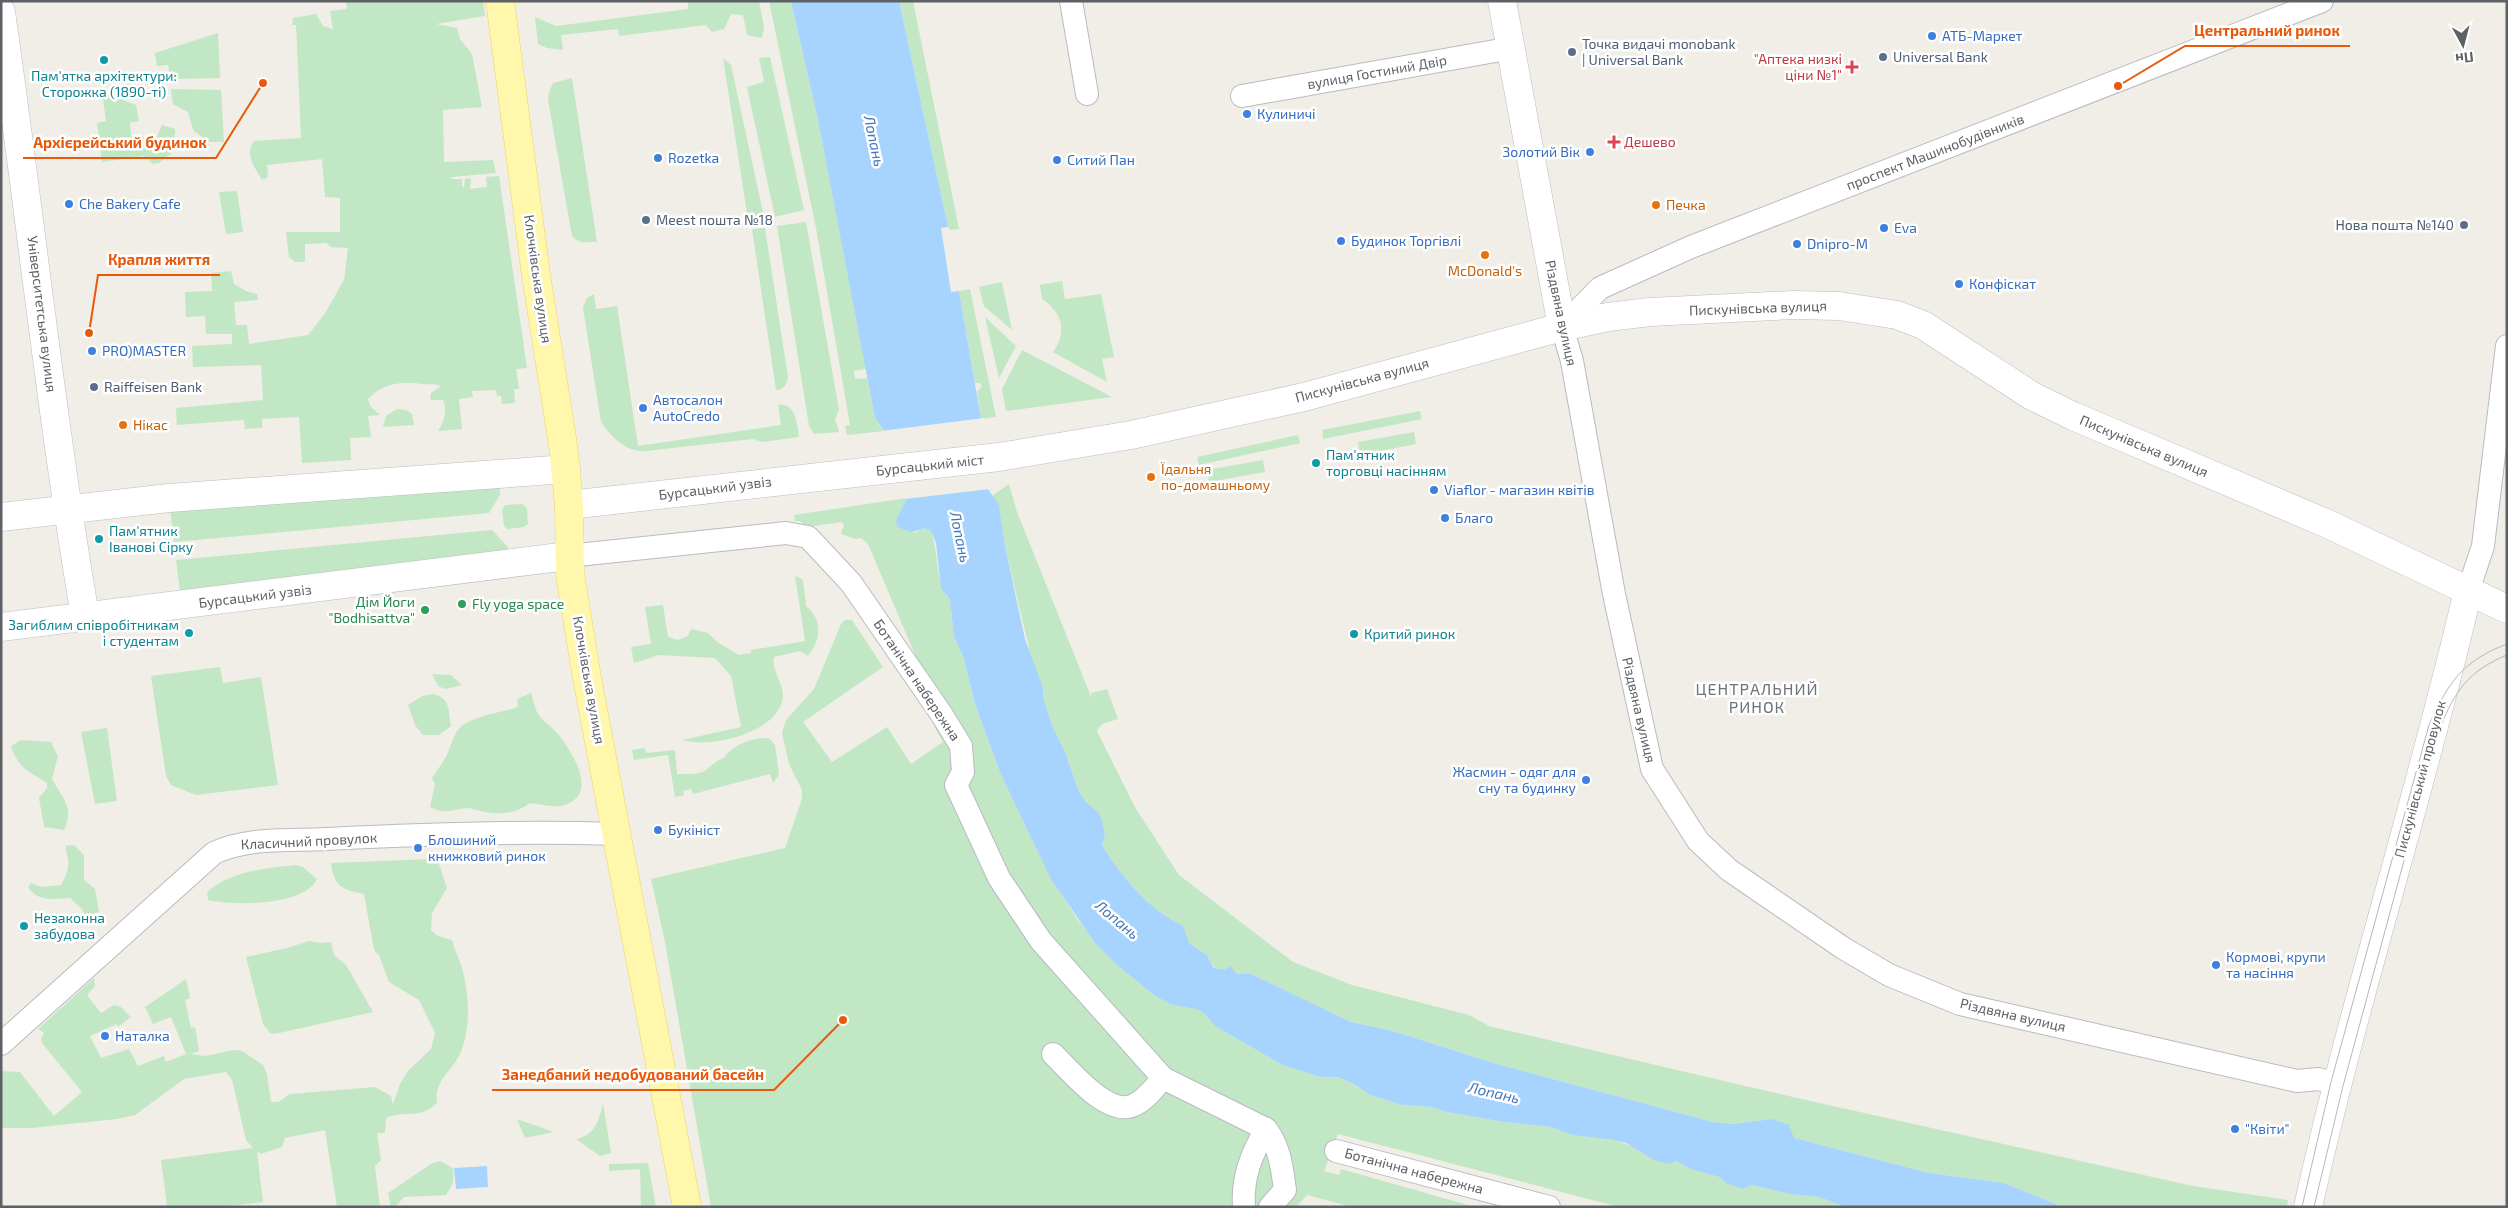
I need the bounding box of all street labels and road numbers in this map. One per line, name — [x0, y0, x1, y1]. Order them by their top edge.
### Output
street label: вулиця Гостиний Двір — [1306, 51, 1448, 92]
street label: проспект Машинобудівників — [1843, 110, 2026, 193]
street label: Клочківська вулиця — [521, 214, 556, 344]
street label: Університетська вулиця — [24, 235, 61, 393]
street label: Різдвяна вулиця — [1542, 258, 1581, 367]
street label: Пискунівська вулиця — [1689, 297, 1827, 318]
street label: Пискунівська вулиця — [1293, 353, 1431, 406]
street label: Пискунівська вулиця — [2077, 411, 2211, 480]
street label: Бурсацький міст — [875, 450, 985, 479]
street label: Бурсацький узвіз — [657, 472, 772, 503]
street label: Бурсацький узвіз — [197, 580, 312, 611]
street label: Клочківська вулиця — [570, 615, 609, 745]
street label: Ботанічна набережна — [870, 616, 964, 744]
street label: Різдвяна вулиця — [1619, 655, 1660, 764]
street label: Пискунівський провулок — [2390, 698, 2449, 859]
street label: Класичний провулок — [240, 828, 378, 853]
street label: Різдвяна вулиця — [1959, 994, 2068, 1035]
street label: Ботанічна набережна — [1343, 1144, 1485, 1197]

